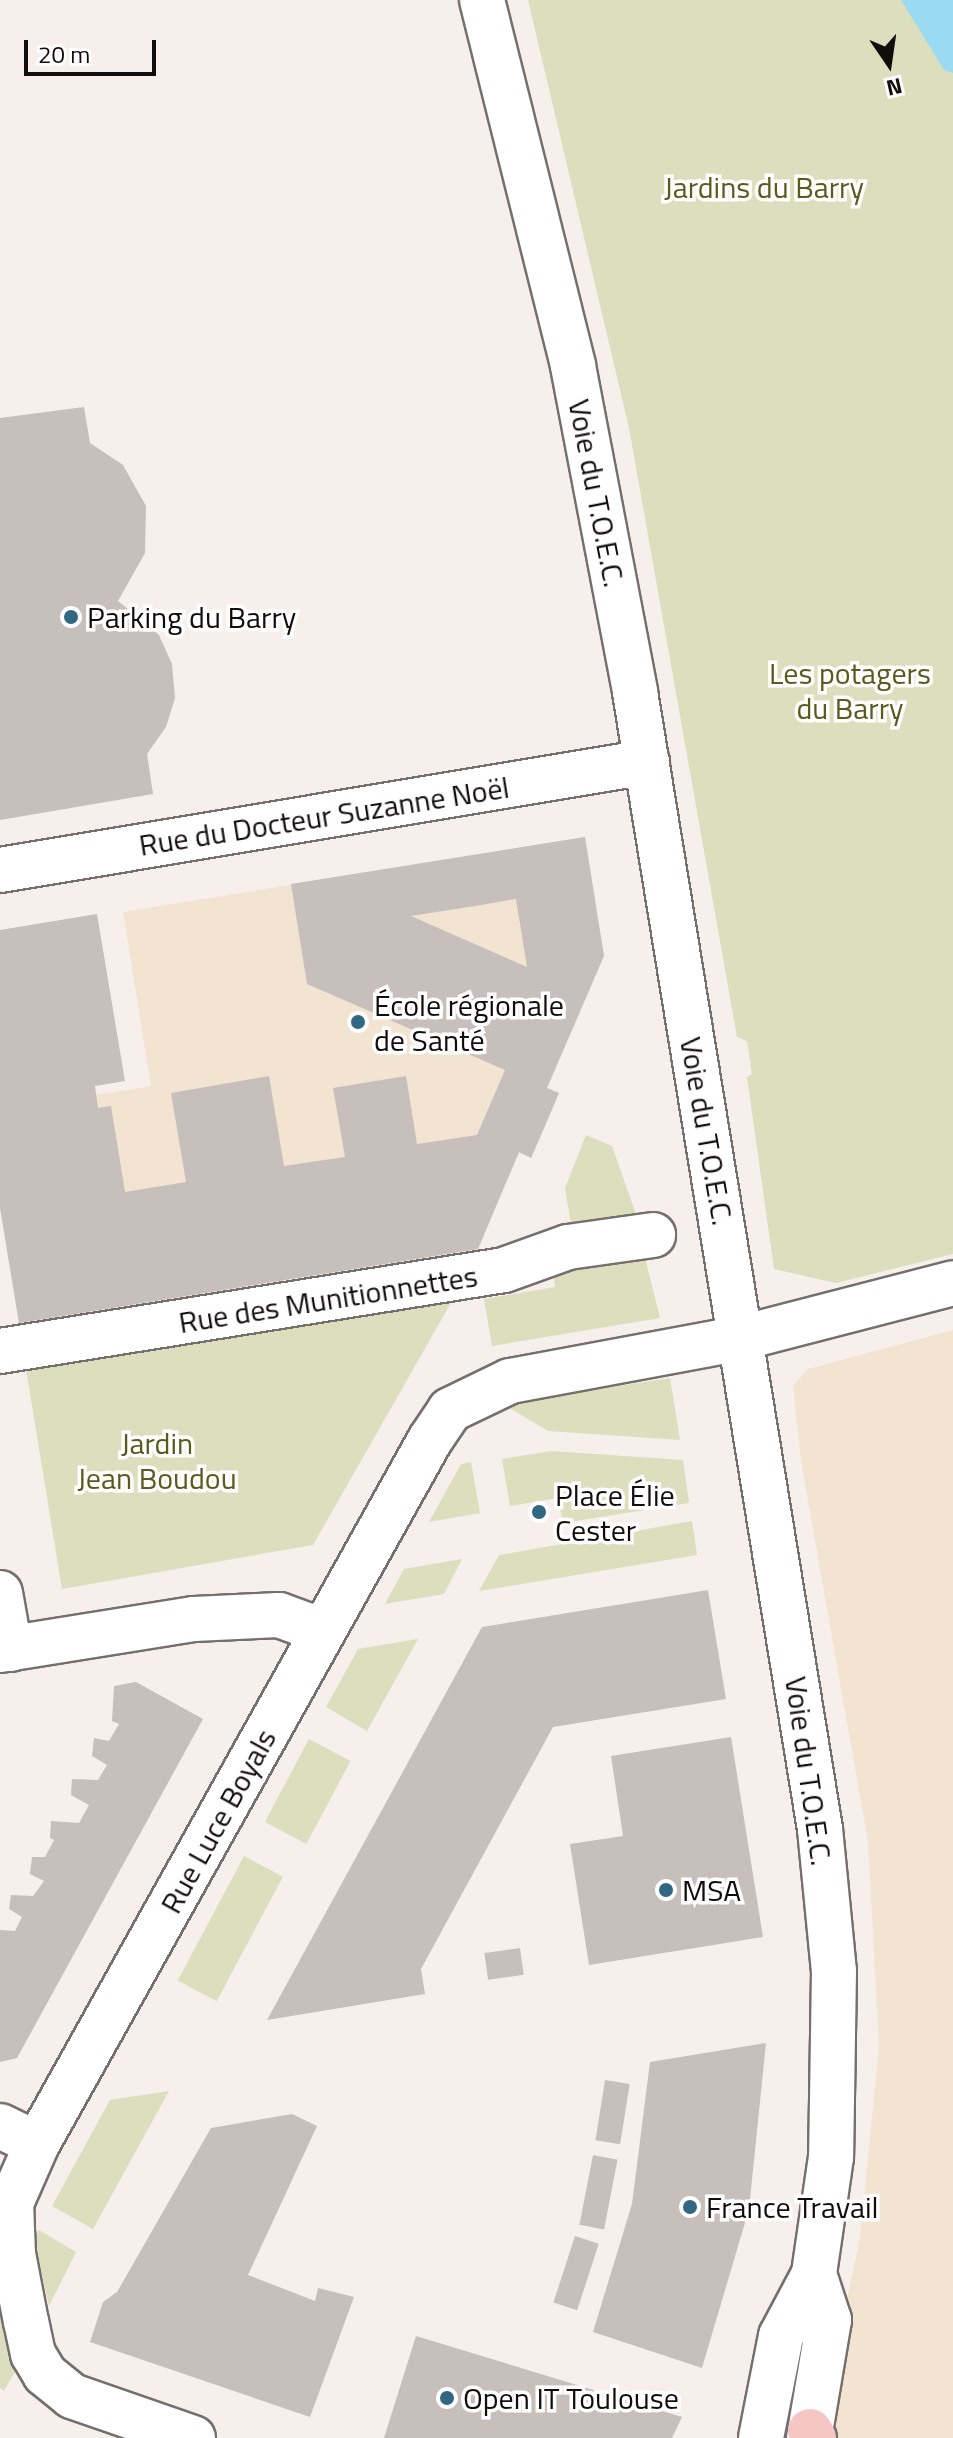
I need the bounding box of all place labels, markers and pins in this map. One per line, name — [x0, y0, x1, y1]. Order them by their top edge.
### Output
place label: Parking du Barry — [87, 599, 296, 635]
marker: Parking du Barry — [62, 608, 80, 626]
place label: École régionale de Santé — [374, 987, 564, 1058]
marker: École régionale de Santé — [349, 1013, 367, 1031]
place label: Place Élie Cester — [555, 1477, 675, 1548]
marker: Place Élie Cester — [530, 1503, 548, 1521]
place label: MSA — [682, 1872, 741, 1908]
marker: MSA — [657, 1881, 675, 1899]
place label: France Travail — [706, 2189, 878, 2225]
marker: France Travail — [681, 2198, 699, 2216]
place label: Open IT Toulouse — [463, 2380, 679, 2416]
marker: Open IT Toulouse — [438, 2389, 456, 2407]

